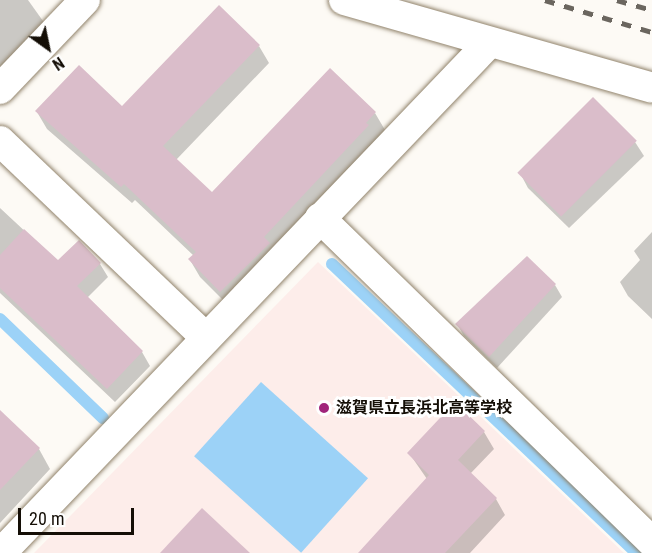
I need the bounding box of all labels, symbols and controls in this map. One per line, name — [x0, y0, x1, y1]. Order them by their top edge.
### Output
north arrow — [18, 18, 78, 78]
text: N — [49, 53, 67, 74]
place label: 滋賀県立長浜北高等学校 — [336, 398, 512, 418]
marker: 滋賀県立長浜北高等学校 — [317, 401, 331, 415]
scale bar — [21, 496, 136, 534]
text: 20 m — [29, 508, 64, 529]

